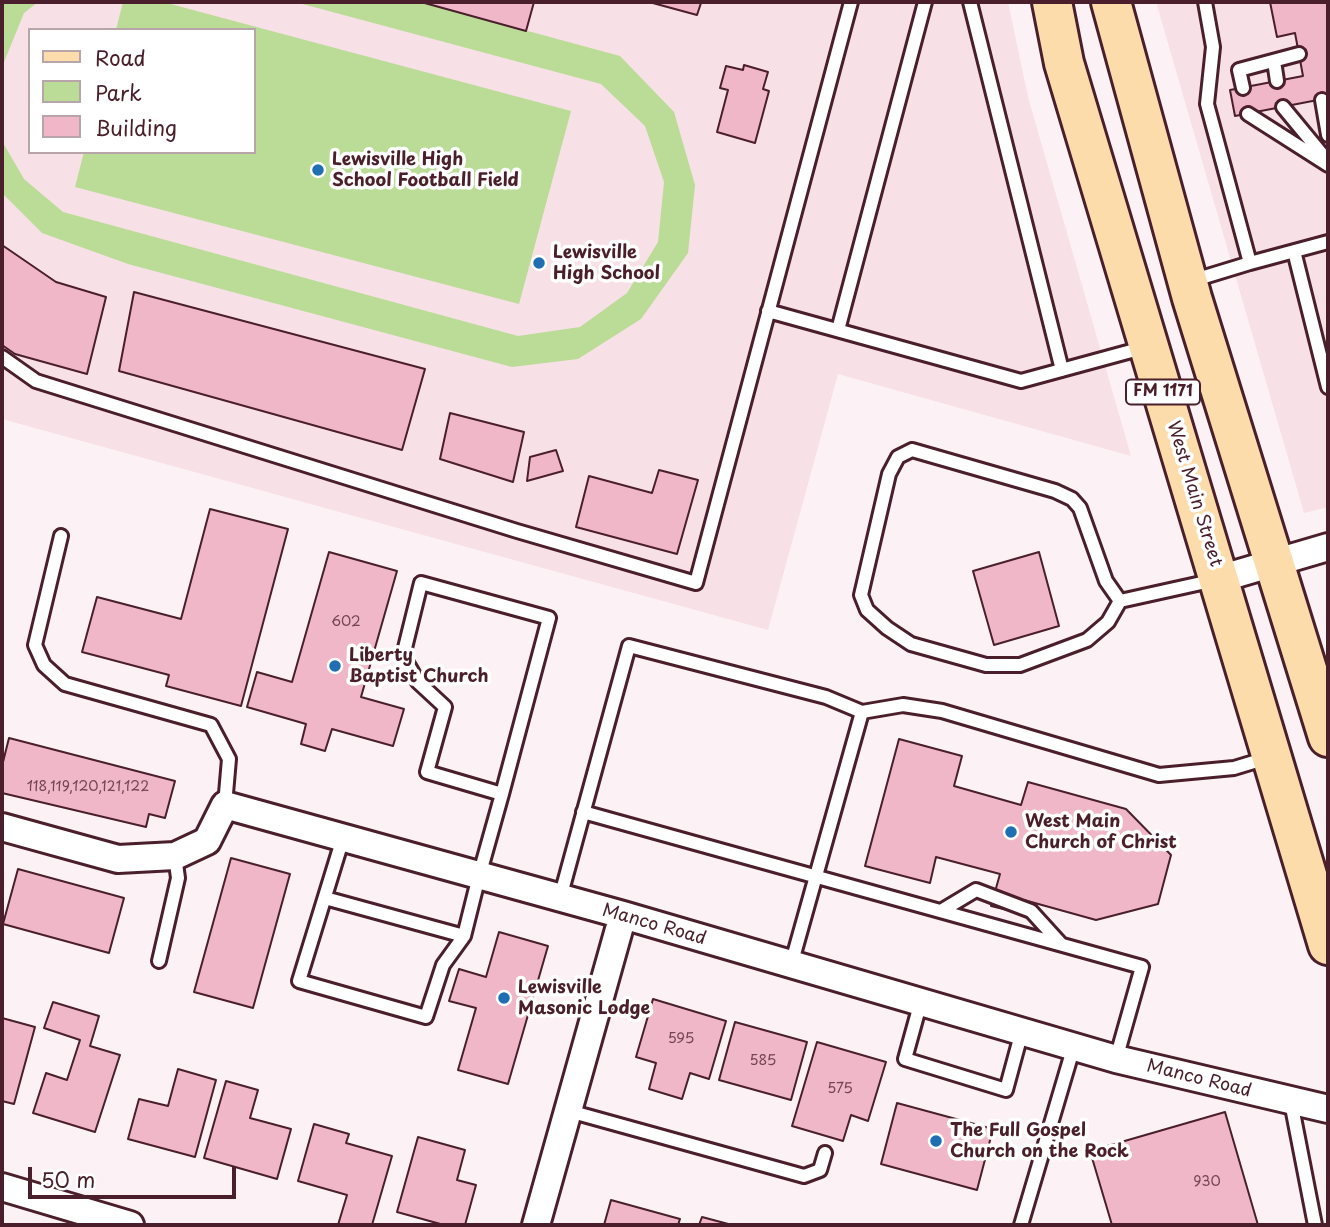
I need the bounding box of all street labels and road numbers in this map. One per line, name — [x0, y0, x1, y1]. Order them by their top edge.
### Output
road number: FM 1171 — [1126, 380, 1200, 404]
street label: West Main Street — [1162, 419, 1226, 569]
street label: Manco Road — [600, 900, 708, 950]
street label: Manco Road — [1144, 1056, 1254, 1102]

